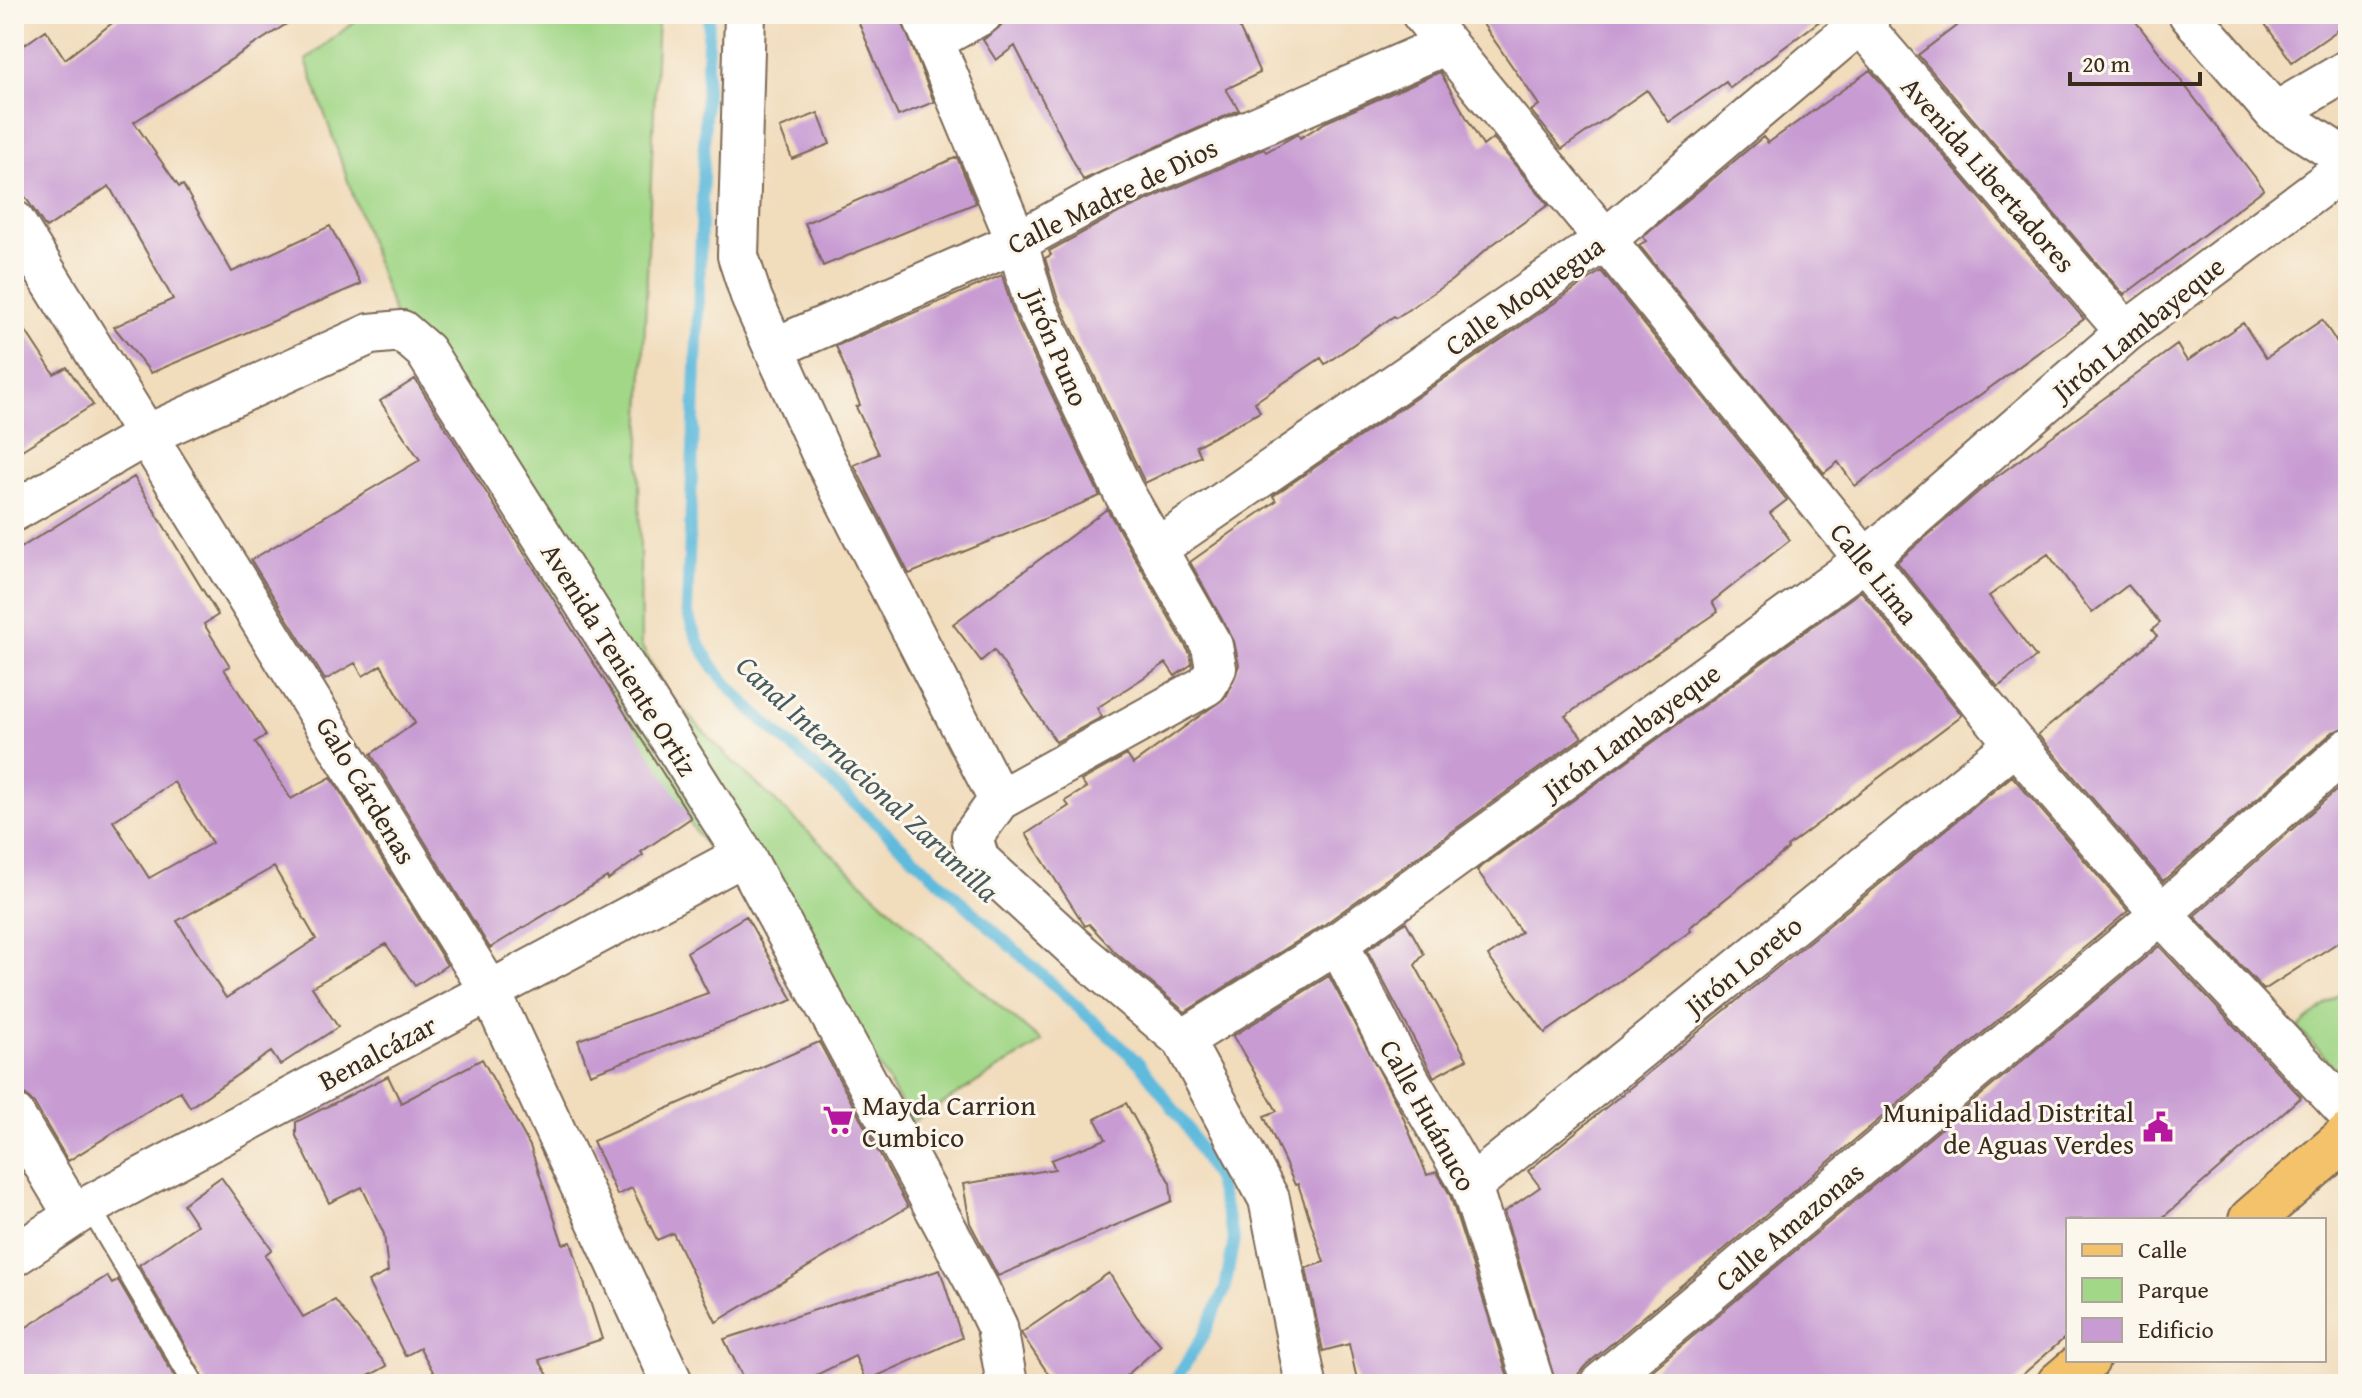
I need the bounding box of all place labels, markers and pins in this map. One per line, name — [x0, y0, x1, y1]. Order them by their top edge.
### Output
place label: Mayda Carrion Cumbico — [862, 1084, 1036, 1157]
place label: Munipalidad Distrital de Aguas Verdes — [1883, 1091, 2134, 1164]
supermarket icon: Mayda Carrion Cumbico — [821, 1103, 855, 1137]
public building icon: Munipalidad Distrital de Aguas Verdes — [2141, 1110, 2175, 1144]

